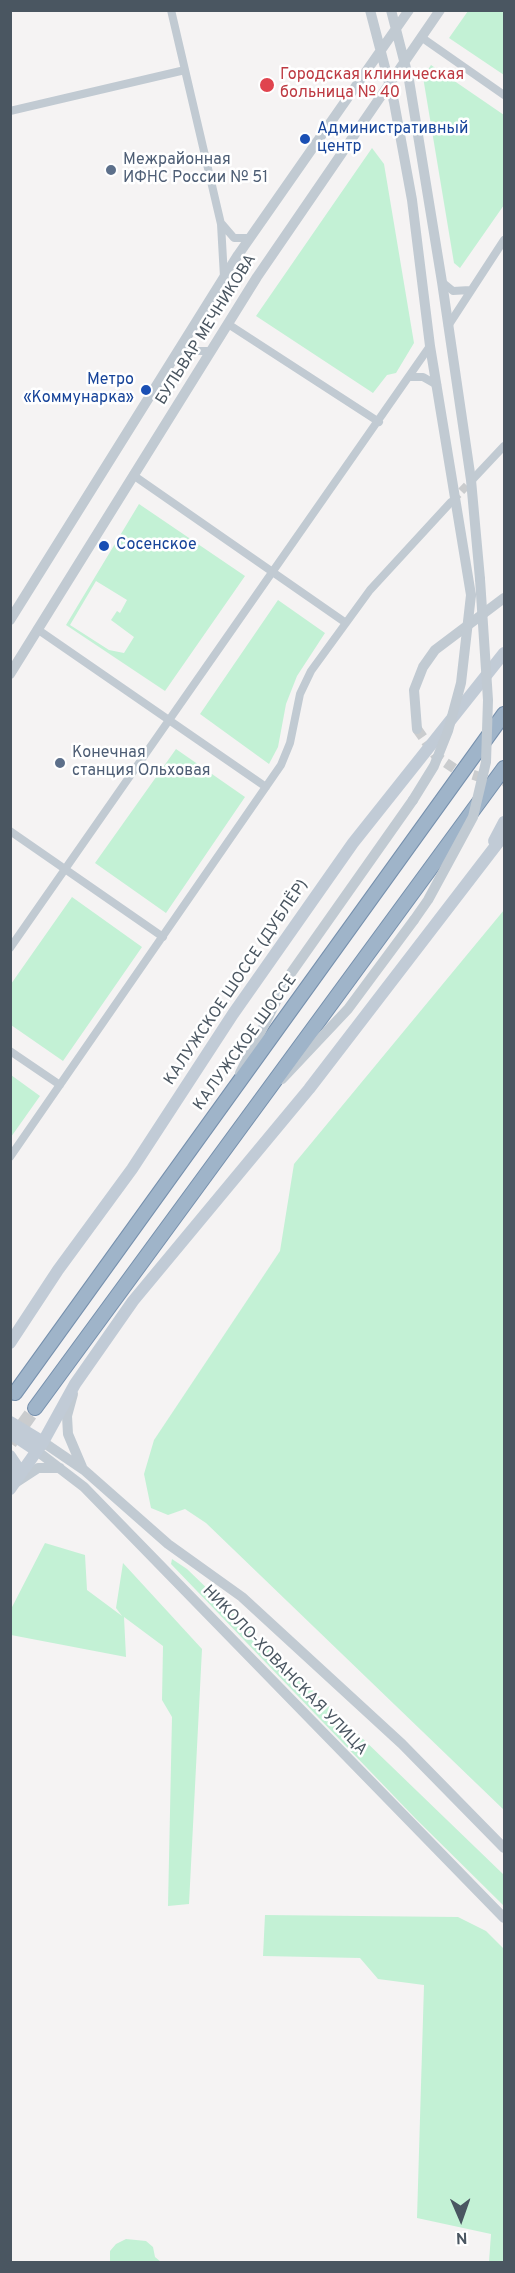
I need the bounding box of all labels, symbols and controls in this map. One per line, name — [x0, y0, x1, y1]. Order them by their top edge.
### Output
place label: Городская клиническая больница № 40 — [280, 66, 464, 104]
marker: Городская клиническая больница № 40 — [258, 76, 276, 94]
place label: Административный центр — [317, 120, 468, 158]
marker: Административный центр — [298, 132, 312, 146]
place label: Межрайонная ИФНС России № 51 — [123, 151, 268, 189]
marker: Межрайонная ИФНС России № 51 — [104, 163, 118, 177]
street label: БУЛЬВАР МЕЧНИКОВА — [153, 251, 261, 409]
place label: Метро «Коммунарка» — [23, 371, 134, 409]
marker: Метро «Коммунарка» — [139, 383, 153, 397]
place label: Сосенское — [116, 536, 197, 556]
marker: Сосенское — [97, 539, 111, 553]
place label: Конечная станция Ольховая — [72, 744, 211, 782]
marker: Конечная станция Ольховая — [53, 756, 67, 770]
street label: КАЛУЖСКОЕ ШОССЕ (ДУБЛЁР) — [161, 877, 313, 1089]
street label: КАЛУЖСКОЕ ШОССЕ — [190, 971, 302, 1115]
street label: НИКОЛО-ХОВАНСКАЯ УЛИЦА — [198, 1582, 370, 1760]
north arrow — [431, 2189, 491, 2249]
text: N — [456, 2227, 468, 2247]

